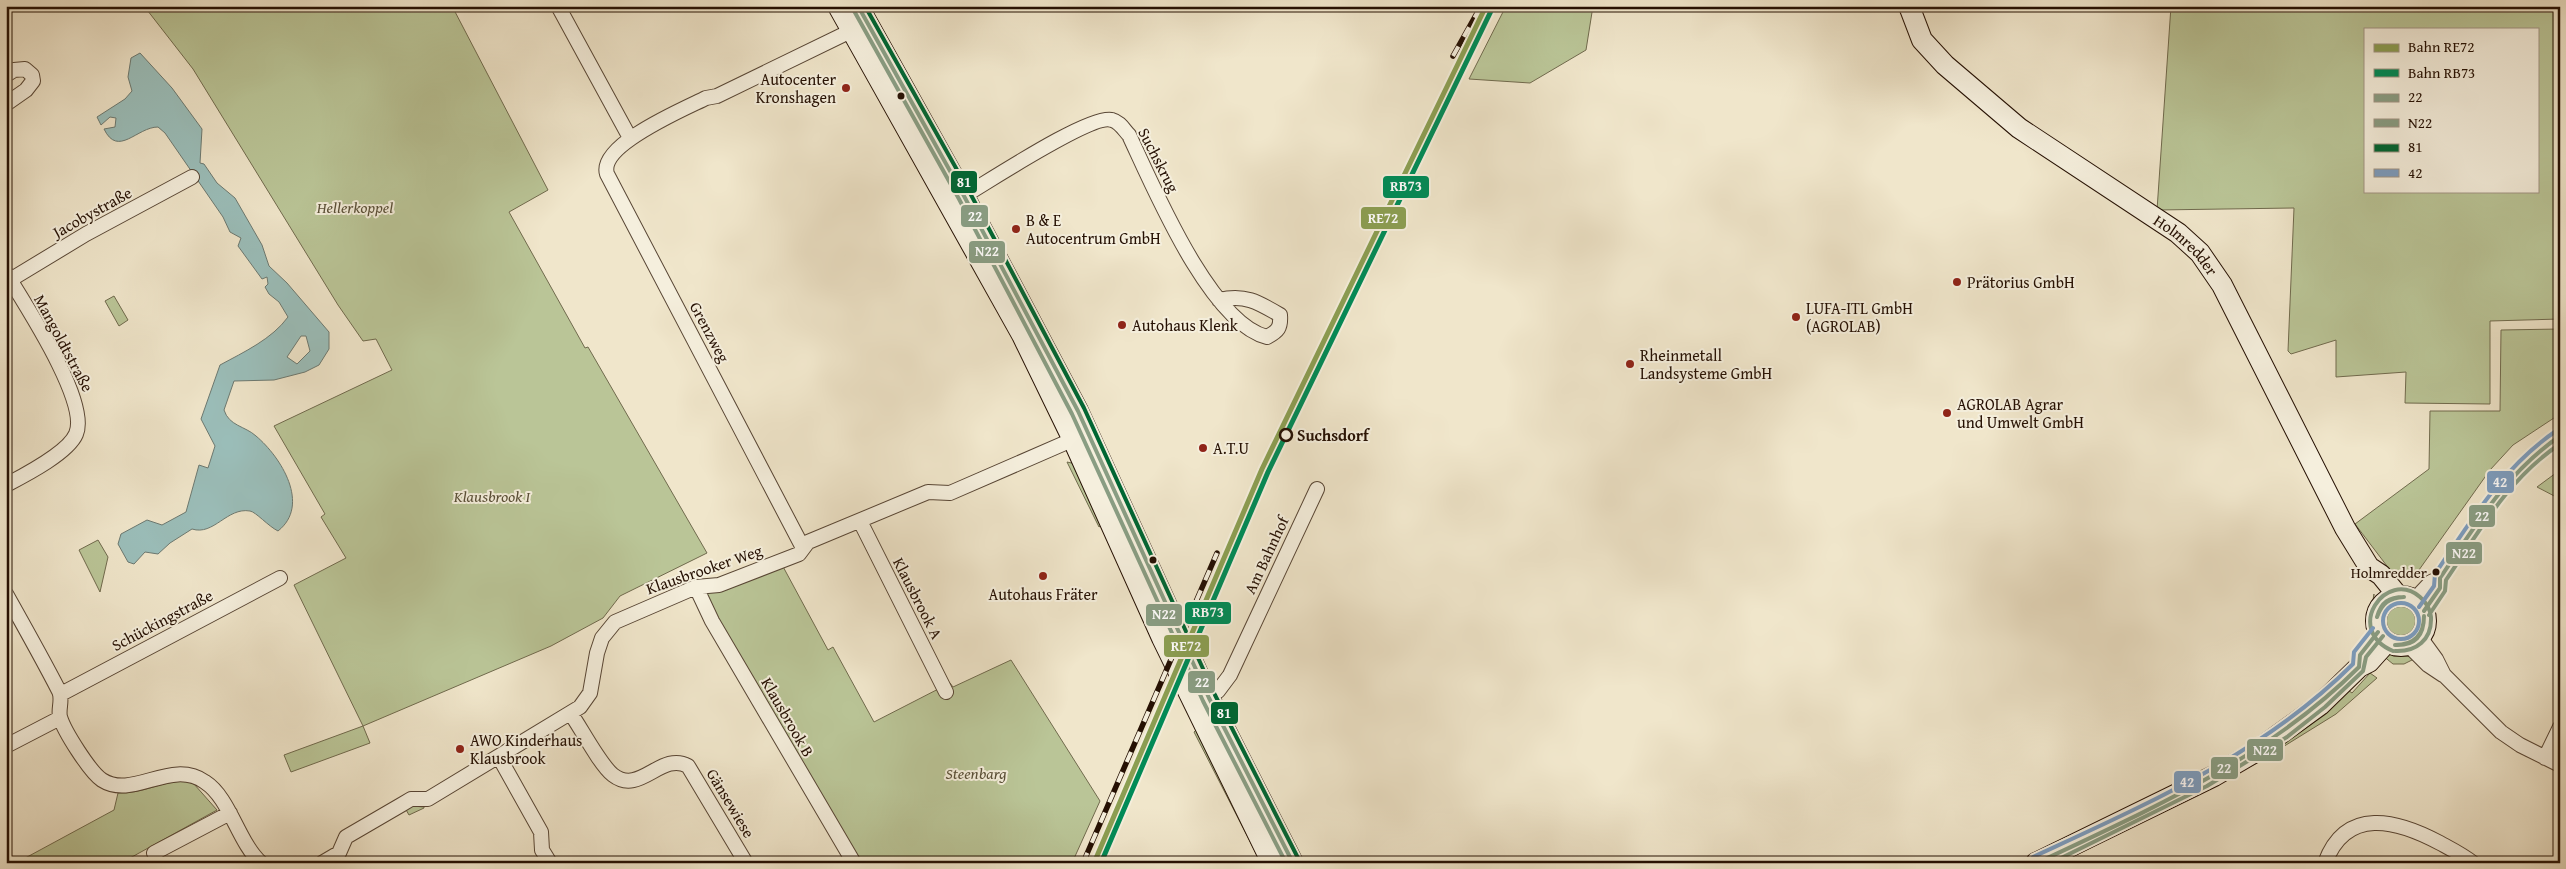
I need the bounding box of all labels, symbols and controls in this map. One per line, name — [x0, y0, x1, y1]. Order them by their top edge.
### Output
legend — [2364, 28, 2538, 192]
text: Bahn RE72 — [2408, 36, 2474, 57]
text: Bahn RB73 — [2408, 62, 2475, 83]
place label: Autocenter Kronshagen — [756, 67, 836, 109]
marker: Autocenter Kronshagen — [840, 82, 852, 94]
text: 22 — [2408, 86, 2422, 107]
unlabelled marker — [896, 91, 906, 101]
text: N22 — [2408, 112, 2432, 133]
street label: Suchskrug — [1132, 123, 1186, 197]
text: 81 — [2408, 136, 2422, 157]
text: 42 — [2408, 162, 2422, 183]
line badge: 81 — [950, 170, 978, 194]
text: 81 — [957, 172, 971, 192]
line badge: RB73 — [1382, 175, 1430, 199]
text: RB73 — [1390, 176, 1422, 196]
street label: Jacobystraße — [46, 180, 136, 245]
park label: Hellerkoppel — [316, 195, 393, 219]
line badge: 22 — [960, 204, 989, 228]
text: 22 — [968, 206, 982, 226]
line badge: RE72 — [1360, 206, 1407, 230]
place label: B & E Autocentrum GmbH — [1026, 208, 1161, 250]
text: RE72 — [1368, 208, 1398, 228]
street label: Holmredder — [2149, 208, 2224, 281]
marker: B & E Autocentrum GmbH — [1010, 223, 1022, 235]
line badge: N22 — [968, 240, 1006, 264]
text: N22 — [975, 241, 999, 261]
place label: Prätorius GmbH — [1967, 270, 2075, 294]
marker: Prätorius GmbH — [1951, 276, 1963, 288]
street label: Mangoldtstraße — [28, 290, 100, 396]
place label: LUFA-ITL GmbH (AGROLAB) — [1806, 296, 1913, 338]
street label: Grenzweg — [684, 297, 736, 367]
marker: LUFA-ITL GmbH (AGROLAB) — [1790, 311, 1802, 323]
place label: Autohaus Klenk — [1132, 313, 1239, 337]
marker: Autohaus Klenk — [1116, 319, 1128, 331]
place label: Rheinmetall Landsysteme GmbH — [1640, 343, 1773, 385]
marker: Rheinmetall Landsysteme GmbH — [1624, 358, 1636, 370]
place label: AGROLAB Agrar und Umwelt GmbH — [1957, 392, 2084, 434]
marker: AGROLAB Agrar und Umwelt GmbH — [1941, 407, 1953, 419]
place label: Suchsdorf — [1297, 423, 1371, 447]
marker: Suchsdorf — [1279, 428, 1293, 442]
place label: A.T.U — [1213, 436, 1249, 460]
marker: A.T.U — [1197, 442, 1209, 454]
line badge: 42 — [2486, 470, 2515, 494]
text: 42 — [2493, 472, 2507, 492]
park label: Klausbrook I — [453, 484, 531, 508]
line badge: 22 — [2468, 504, 2496, 528]
text: 22 — [2475, 506, 2489, 526]
street label: Am Bahnhof — [1238, 511, 1295, 598]
street label: Klausbrooker Weg — [643, 538, 765, 600]
line badge: N22 — [2445, 541, 2483, 565]
text: N22 — [2452, 543, 2476, 563]
street label: Klausbrook A — [887, 553, 949, 643]
unlabelled marker — [1148, 555, 1158, 565]
place label: Holmredder — [2351, 562, 2427, 583]
marker: Holmredder — [2431, 567, 2441, 577]
marker: Autohaus Fräter — [1037, 570, 1049, 582]
place label: Autohaus Fräter — [989, 582, 1098, 606]
street label: Schückingstraße — [107, 583, 217, 657]
line badge: RB73 — [1184, 601, 1232, 625]
text: RB73 — [1192, 602, 1224, 622]
line badge: N22 — [1145, 603, 1183, 627]
text: N22 — [1152, 604, 1176, 624]
line badge: RE72 — [1163, 634, 1210, 658]
text: RE72 — [1171, 636, 1201, 656]
line badge: 22 — [1187, 670, 1216, 694]
text: 22 — [1195, 672, 1209, 692]
street label: Klausbrook B — [756, 673, 820, 761]
line badge: 81 — [1210, 701, 1239, 725]
text: 81 — [1217, 703, 1231, 723]
place label: AWO Kinderhaus Klausbrook — [470, 728, 582, 770]
line badge: N22 — [2246, 738, 2284, 762]
text: N22 — [2253, 740, 2277, 760]
marker: AWO Kinderhaus Klausbrook — [454, 743, 466, 755]
line badge: 22 — [2210, 756, 2239, 780]
text: 22 — [2217, 758, 2231, 778]
park label: Steenbarg — [945, 761, 1007, 785]
street label: Gänsewiese — [701, 764, 761, 842]
line badge: 42 — [2173, 770, 2202, 794]
text: 42 — [2180, 772, 2194, 792]

